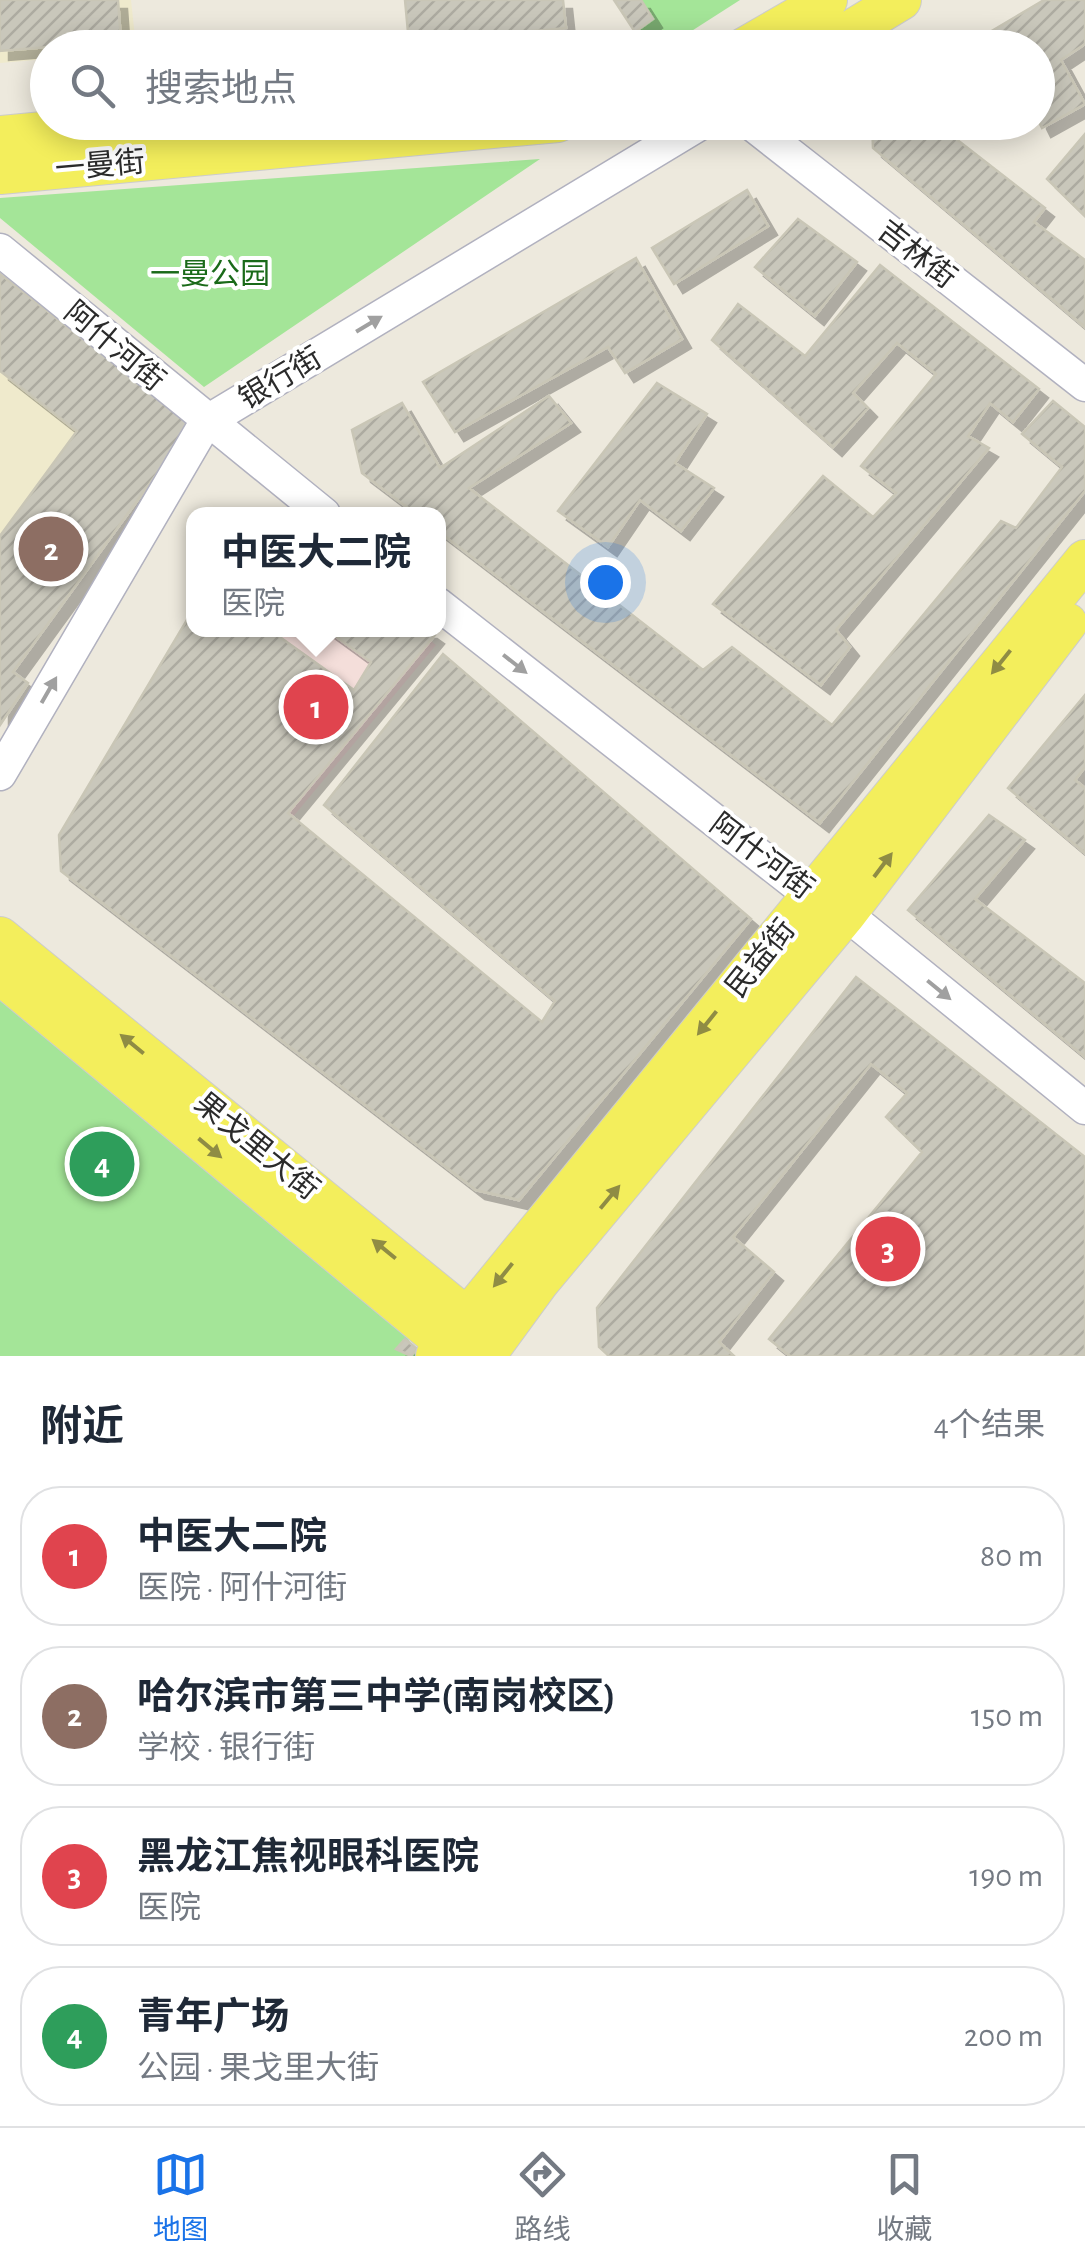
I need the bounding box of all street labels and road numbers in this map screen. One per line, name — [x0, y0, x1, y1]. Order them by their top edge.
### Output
street label: 一曼街 — [54, 146, 146, 185]
street label: 吉林街 — [872, 214, 962, 294]
street label: 阿什河街 — [59, 295, 171, 397]
street label: 银行街 — [233, 341, 327, 415]
street label: 阿什河街 — [704, 807, 820, 905]
street label: 民益街 — [720, 914, 801, 1003]
street label: 果戈里大街 — [189, 1086, 325, 1206]

